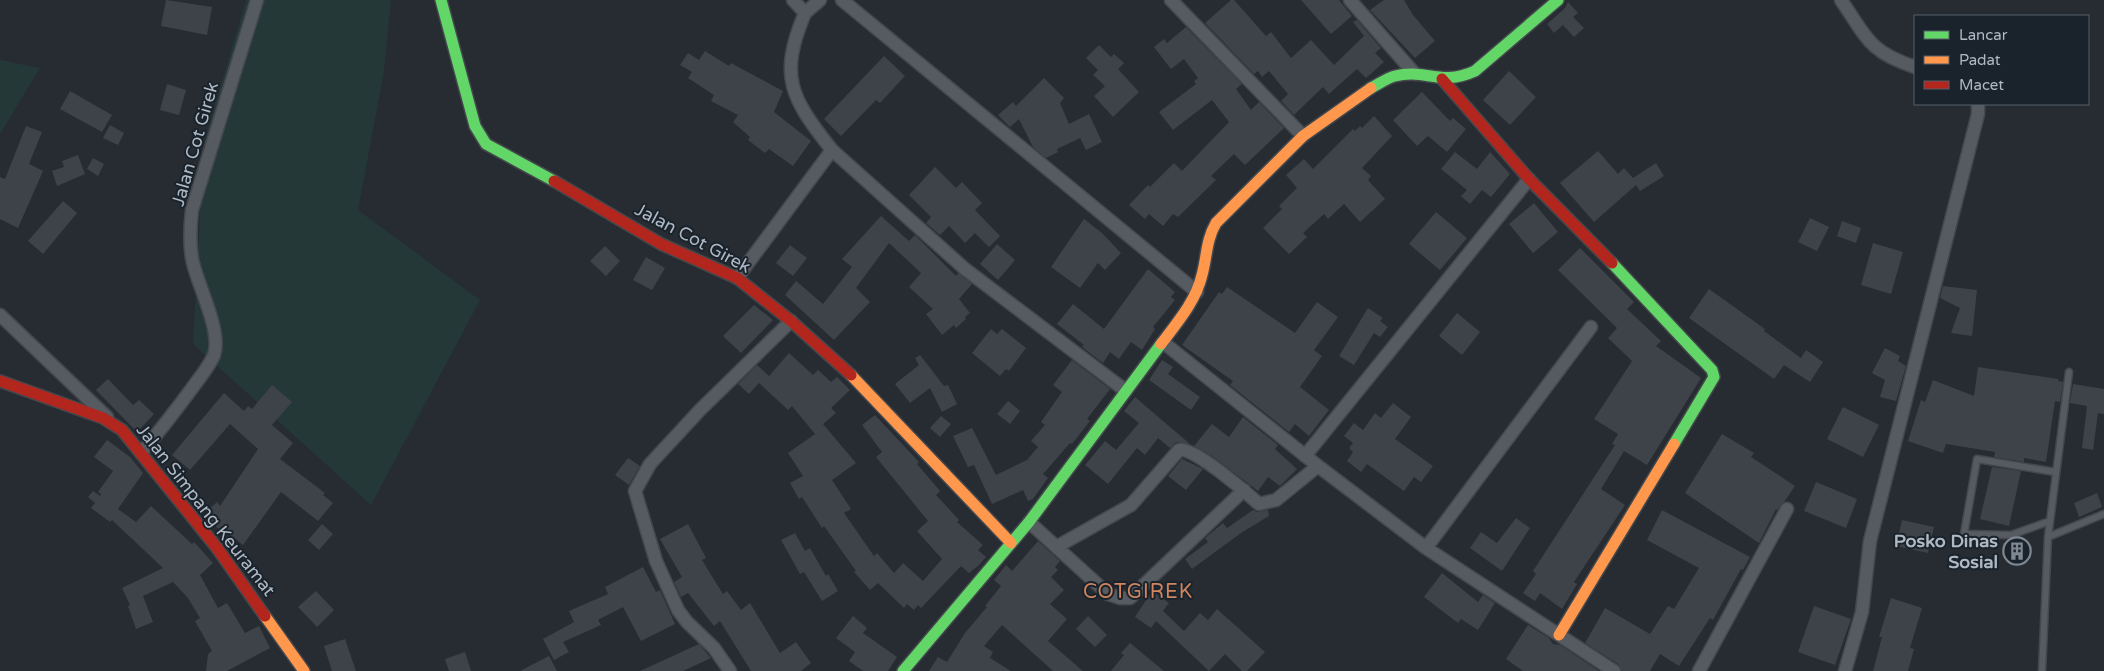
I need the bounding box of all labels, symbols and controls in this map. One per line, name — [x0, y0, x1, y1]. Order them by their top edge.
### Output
legend — [1914, 15, 2089, 105]
text: Lancar — [1959, 26, 2008, 44]
text: Padat — [1959, 51, 2001, 69]
text: Macet — [1959, 76, 2004, 94]
street label: Jalan Cot Girek — [167, 79, 223, 209]
street label: Jalan Cot Girek — [631, 198, 755, 278]
street label: Jalan Simpang Keuramat — [132, 419, 280, 601]
place label: Posko Dinas Sosial — [1894, 530, 1998, 573]
building icon: Posko Dinas Sosial — [2002, 536, 2032, 566]
district label: COTGIREK — [1083, 580, 1193, 604]

